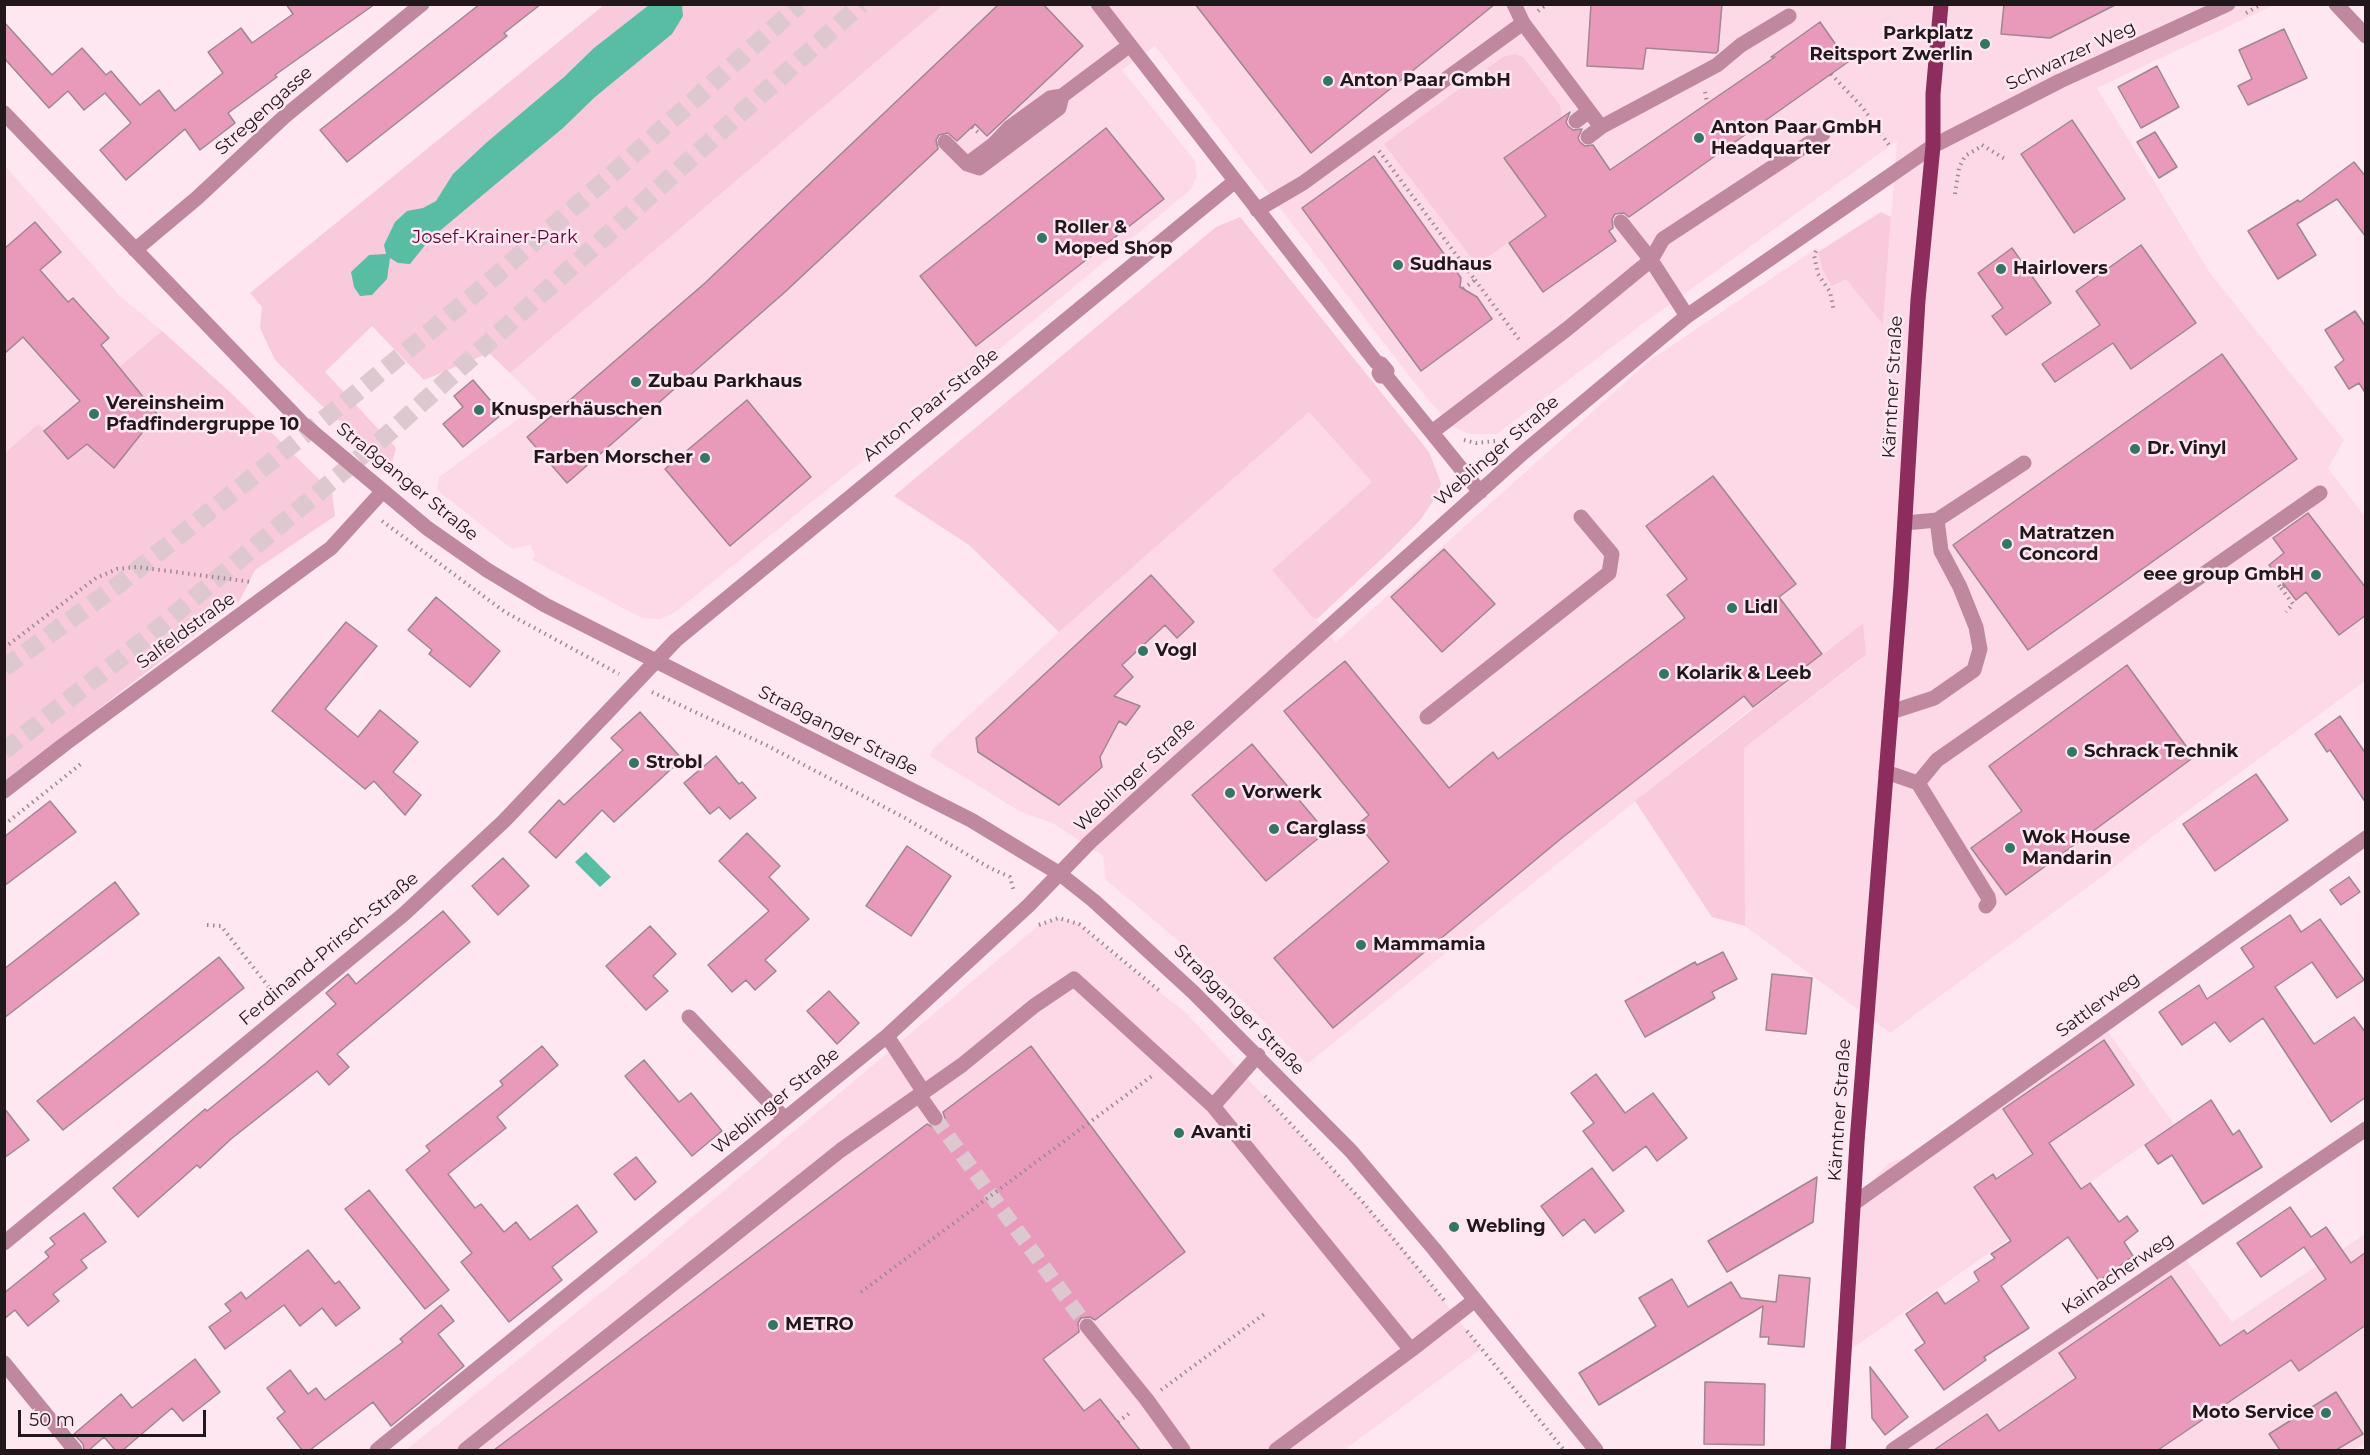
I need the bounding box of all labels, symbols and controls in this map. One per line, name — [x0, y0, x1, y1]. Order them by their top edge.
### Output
street label: Schwarzer Weg — [2003, 17, 2139, 95]
place label: Parkplatz Reitsport Zwerlin — [1810, 23, 1973, 66]
marker: Parkplatz Reitsport Zwerlin — [1978, 37, 1992, 51]
street label: Stregengasse — [211, 62, 317, 160]
place label: Anton Paar GmbH — [1340, 70, 1511, 92]
marker: Anton Paar GmbH — [1321, 74, 1335, 88]
place label: Anton Paar GmbH Headquarter — [1711, 117, 1882, 160]
marker: Anton Paar GmbH Headquarter — [1692, 131, 1706, 145]
place label: Roller & Moped Shop — [1054, 217, 1173, 260]
park label: Josef-Krainer-Park — [412, 227, 578, 249]
marker: Roller & Moped Shop — [1035, 231, 1049, 245]
place label: Sudhaus — [1410, 254, 1492, 276]
marker: Sudhaus — [1391, 258, 1405, 272]
place label: Hairlovers — [2013, 258, 2108, 280]
marker: Hairlovers — [1994, 262, 2008, 276]
street label: Kärntner Straße — [1878, 315, 1908, 459]
street label: Anton-Paar-Straße — [859, 344, 1003, 466]
place label: Zubau Parkhaus — [648, 371, 802, 393]
marker: Zubau Parkhaus — [629, 375, 643, 389]
street label: Weblinger Straße — [1430, 391, 1564, 511]
place label: Vereinsheim Pfadfindergruppe 10 — [106, 393, 299, 436]
place label: Knusperhäuschen — [491, 399, 662, 421]
marker: Knusperhäuschen — [472, 403, 486, 417]
marker: Vereinsheim Pfadfindergruppe 10 — [87, 407, 101, 421]
street label: Straßganger Straße — [332, 418, 482, 546]
place label: Dr. Vinyl — [2147, 438, 2226, 460]
marker: Dr. Vinyl — [2128, 442, 2142, 456]
place label: Farben Morscher — [533, 447, 693, 469]
marker: Farben Morscher — [698, 451, 712, 465]
place label: Matratzen Concord — [2019, 523, 2115, 566]
marker: Matratzen Concord — [2000, 537, 2014, 551]
place label: eee group GmbH — [2143, 564, 2304, 586]
marker: eee group GmbH — [2309, 568, 2323, 582]
street label: Salfeldstraße — [133, 588, 239, 674]
place label: Lidl — [1744, 597, 1778, 619]
marker: Lidl — [1725, 601, 1739, 615]
place label: Vogl — [1155, 640, 1197, 662]
marker: Vogl — [1136, 644, 1150, 658]
place label: Kolarik & Leeb — [1676, 663, 1811, 685]
marker: Kolarik & Leeb — [1657, 667, 1671, 681]
street label: Straßganger Straße — [755, 681, 921, 781]
street label: Weblinger Straße — [1070, 713, 1200, 837]
place label: Schrack Technik — [2084, 741, 2238, 763]
marker: Schrack Technik — [2065, 745, 2079, 759]
place label: Strobl — [646, 752, 703, 774]
marker: Strobl — [627, 756, 641, 770]
place label: Vorwerk — [1242, 782, 1322, 804]
marker: Vorwerk — [1223, 786, 1237, 800]
place label: Carglass — [1286, 818, 1366, 840]
marker: Carglass — [1267, 822, 1281, 836]
place label: Wok House Mandarin — [2022, 827, 2130, 870]
marker: Wok House Mandarin — [2003, 841, 2017, 855]
street label: Ferdinand-Prirsch-Straße — [235, 868, 423, 1030]
place label: Mammamia — [1373, 934, 1486, 956]
marker: Mammamia — [1354, 938, 1368, 952]
street label: Straßganger Straße — [1169, 940, 1309, 1080]
street label: Sattlerweg — [2052, 967, 2144, 1043]
street label: Kärntner Straße — [1824, 1038, 1856, 1182]
street label: Weblinger Straße — [708, 1043, 844, 1159]
place label: Avanti — [1191, 1122, 1251, 1144]
marker: Avanti — [1172, 1126, 1186, 1140]
place label: Webling — [1466, 1216, 1546, 1238]
marker: Webling — [1447, 1220, 1461, 1234]
street label: Kainacherweg — [2058, 1229, 2178, 1319]
place label: METRO — [785, 1314, 854, 1336]
marker: METRO — [766, 1318, 780, 1332]
scale bar — [21, 1398, 208, 1436]
place label: Moto Service — [2192, 1402, 2314, 1424]
marker: Moto Service — [2319, 1406, 2333, 1420]
text: 50 m — [29, 1409, 75, 1431]

